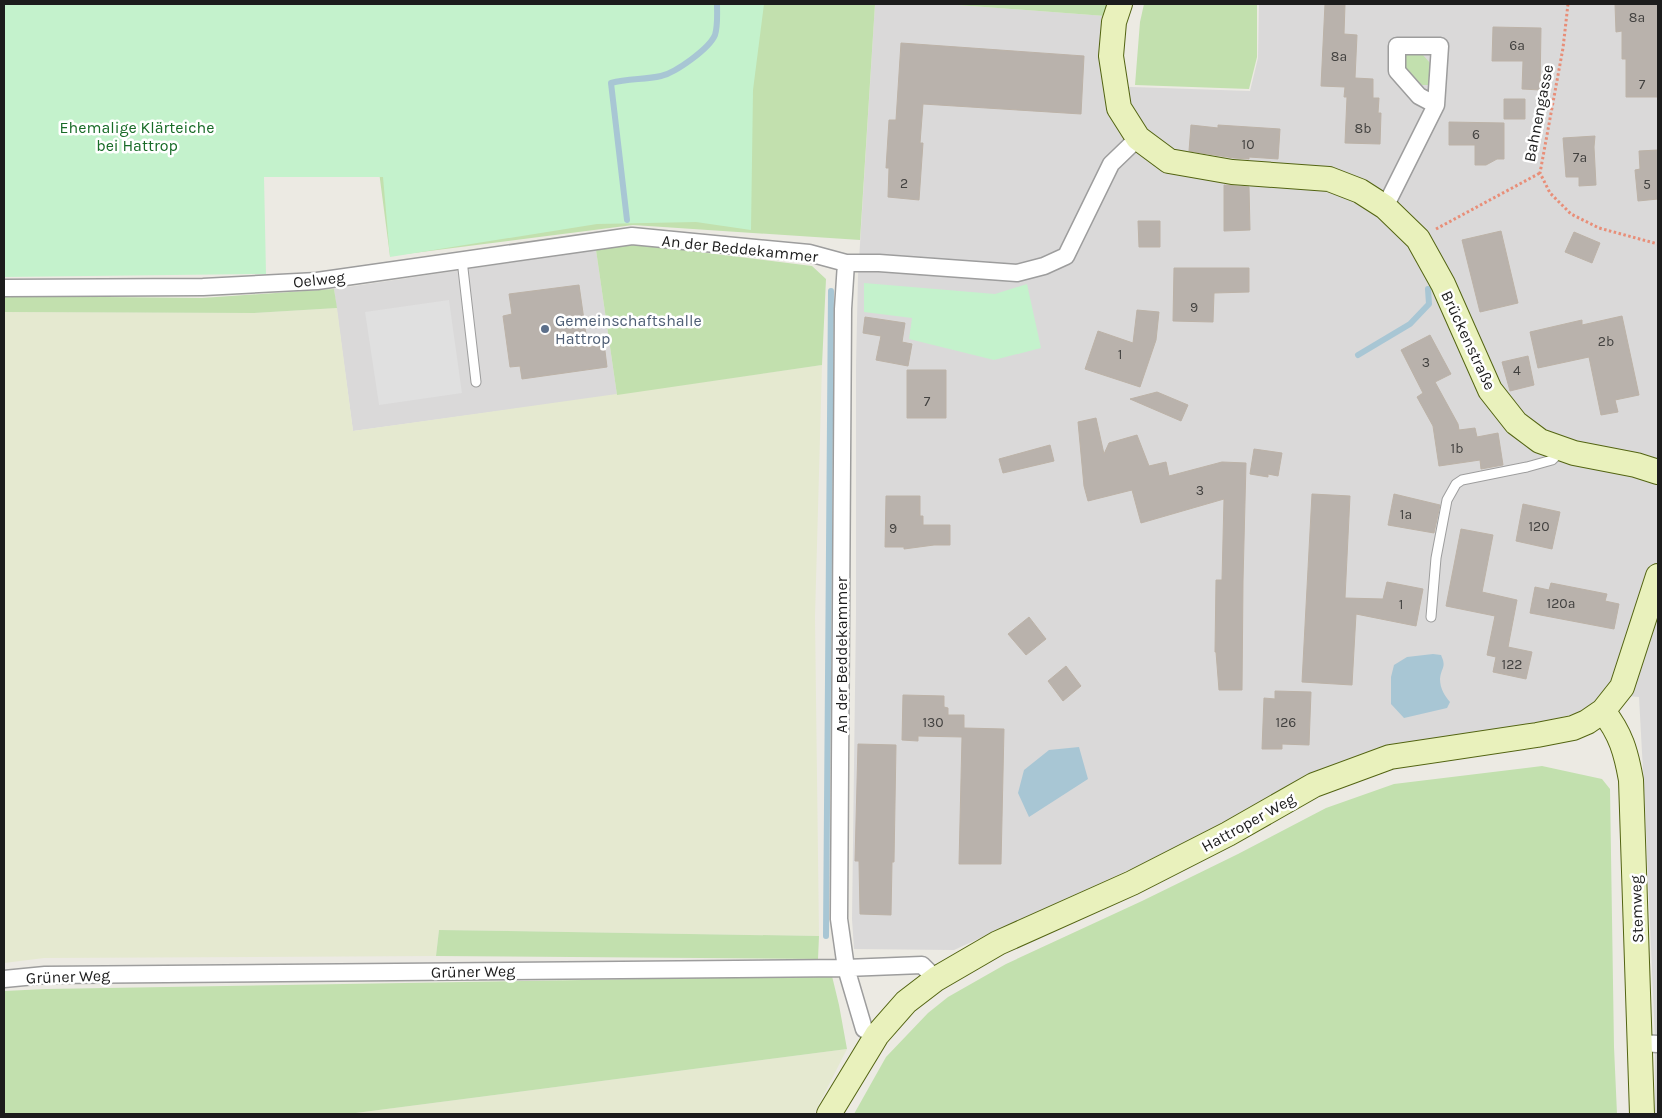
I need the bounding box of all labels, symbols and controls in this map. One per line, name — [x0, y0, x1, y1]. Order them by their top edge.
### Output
house number: 8a — [1629, 9, 1645, 26]
house number: 6a — [1509, 37, 1525, 54]
house number: 8a — [1331, 48, 1347, 65]
street label: Bahnengasse — [1520, 63, 1557, 163]
house number: 7 — [1639, 76, 1646, 93]
park label: Ehemalige Klärteiche bei Hattrop — [60, 118, 214, 155]
house number: 8b — [1355, 120, 1371, 137]
house number: 6 — [1472, 126, 1480, 143]
house number: 10 — [1242, 136, 1254, 153]
house number: 7a — [1573, 149, 1587, 166]
house number: 2 — [900, 175, 908, 192]
house number: 5 — [1643, 176, 1651, 193]
street label: An der Beddekammer — [661, 231, 819, 266]
street label: Oelweg — [292, 267, 346, 292]
street label: Brückenstraße — [1437, 287, 1500, 393]
house number: 9 — [1190, 299, 1198, 316]
place label: Gemeinschaftshalle Hattrop — [555, 311, 702, 348]
marker: Gemeinschaftshalle Hattrop — [539, 323, 551, 335]
house number: 2b — [1598, 333, 1614, 350]
house number: 1 — [1118, 346, 1122, 363]
house number: 3 — [1422, 354, 1430, 371]
house number: 4 — [1513, 362, 1521, 379]
house number: 7 — [924, 393, 931, 410]
house number: 1b — [1451, 440, 1463, 457]
house number: 3 — [1196, 482, 1204, 499]
house number: 1a — [1400, 506, 1412, 523]
house number: 120 — [1528, 518, 1550, 535]
house number: 9 — [889, 520, 897, 537]
street label: An der Beddekammer — [832, 576, 851, 734]
house number: 120a — [1547, 595, 1575, 612]
house number: 1 — [1399, 596, 1403, 613]
house number: 122 — [1502, 656, 1522, 673]
house number: 130 — [922, 714, 944, 731]
house number: 126 — [1276, 714, 1296, 731]
street label: Hattroper Weg — [1198, 789, 1298, 856]
street label: Stemweg — [1626, 875, 1647, 943]
street label: Grüner Weg — [431, 961, 515, 982]
street label: Grüner Weg — [26, 966, 110, 987]

